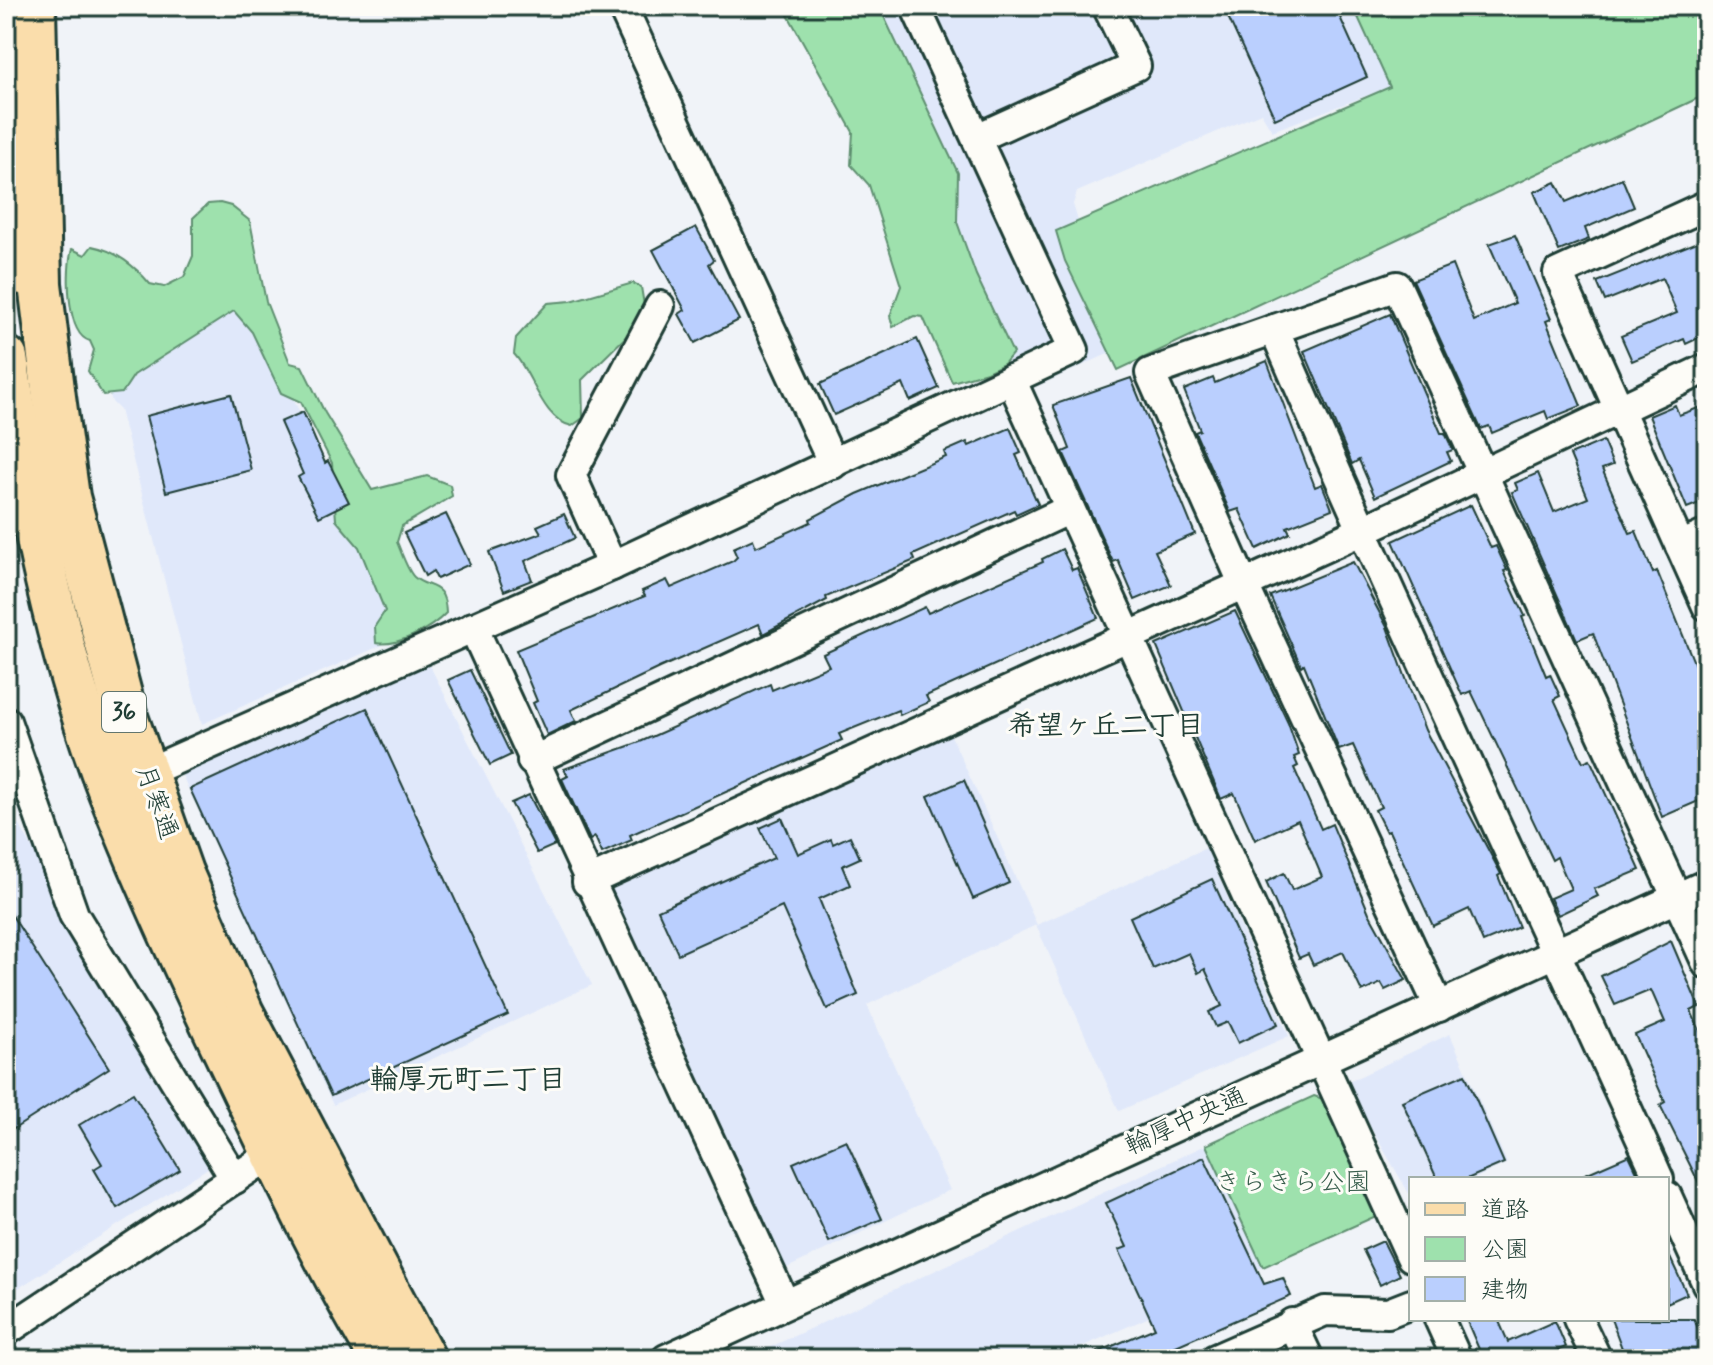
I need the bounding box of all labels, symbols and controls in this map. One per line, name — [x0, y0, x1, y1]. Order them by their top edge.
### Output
road number: 36 — [102, 692, 146, 732]
district label: 希望ヶ丘二丁目 — [1008, 708, 1204, 745]
street label: 月寒通 — [127, 760, 185, 844]
district label: 輪厚元町二丁目 — [370, 1062, 566, 1099]
street label: 輪厚中央通 — [1120, 1080, 1252, 1164]
park label: きらきら公園 — [1215, 1166, 1371, 1200]
legend — [1409, 1177, 1669, 1321]
text: 道路 — [1481, 1195, 1529, 1226]
text: 公園 — [1481, 1235, 1529, 1266]
text: 建物 — [1481, 1275, 1529, 1306]

